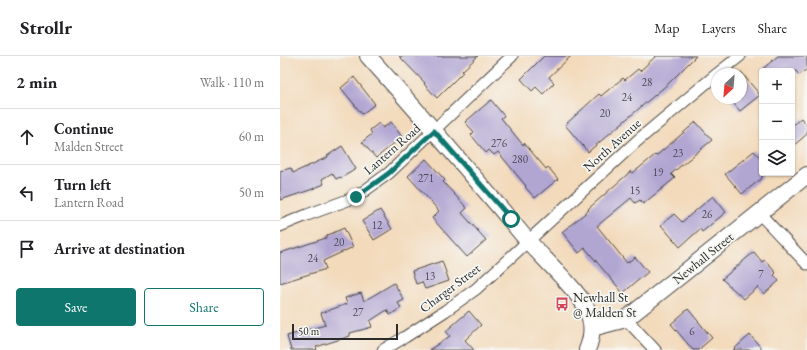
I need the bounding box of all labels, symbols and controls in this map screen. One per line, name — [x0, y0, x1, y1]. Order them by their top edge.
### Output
text: Strollr — [20, 15, 72, 40]
text: Map — [654, 19, 679, 37]
text: Layers — [701, 19, 736, 37]
text: Share — [758, 19, 787, 37]
north arrow — [711, 68, 747, 104]
map controls — [759, 68, 795, 176]
button: + — [759, 68, 795, 104]
text: 2 min — [16, 71, 57, 93]
text: Walk · 110 m — [200, 74, 264, 91]
house number: 28 — [642, 75, 652, 89]
house number: 24 — [622, 90, 633, 104]
button: − — [759, 104, 795, 140]
house number: 20 — [600, 106, 610, 120]
street label: North Avenue — [580, 115, 644, 175]
text: Continue — [54, 119, 114, 138]
street label: Lantern Road — [360, 119, 424, 178]
icon: ahead — [16, 126, 38, 148]
text: 60 m — [239, 128, 264, 145]
house number: 276 — [491, 136, 508, 150]
text: Malden Street — [54, 138, 123, 155]
button: layers — [759, 140, 795, 176]
house number: 23 — [673, 146, 683, 160]
house number: 280 — [512, 152, 528, 166]
house number: 19 — [653, 165, 664, 179]
house number: 271 — [418, 171, 434, 185]
text: Turn left — [54, 175, 111, 194]
icon: left — [16, 182, 38, 204]
house number: 15 — [630, 183, 640, 197]
text: 50 m — [239, 184, 264, 201]
route end — [347, 188, 365, 206]
text: Lantern Road — [54, 194, 124, 211]
house number: 26 — [702, 207, 713, 221]
route start — [502, 210, 520, 228]
house number: 12 — [372, 218, 383, 232]
street label: Newhall Street — [669, 228, 737, 288]
house number: 20 — [334, 235, 344, 249]
icon: arrive — [16, 238, 38, 260]
text: Arrive at destination — [54, 239, 185, 258]
house number: 24 — [308, 251, 319, 265]
street label: Charger Street — [416, 260, 484, 316]
house number: 7 — [758, 267, 764, 281]
house number: 13 — [425, 269, 435, 283]
button: Save — [16, 288, 136, 326]
button: Share — [144, 288, 264, 326]
place label: Newhall St @ Malden St — [573, 289, 636, 321]
bus stop icon: Newhall St @ Malden St — [554, 296, 570, 312]
house number: 27 — [353, 305, 364, 319]
scale bar — [292, 322, 398, 341]
text: 50 m — [298, 324, 319, 338]
house number: 6 — [689, 324, 695, 338]

